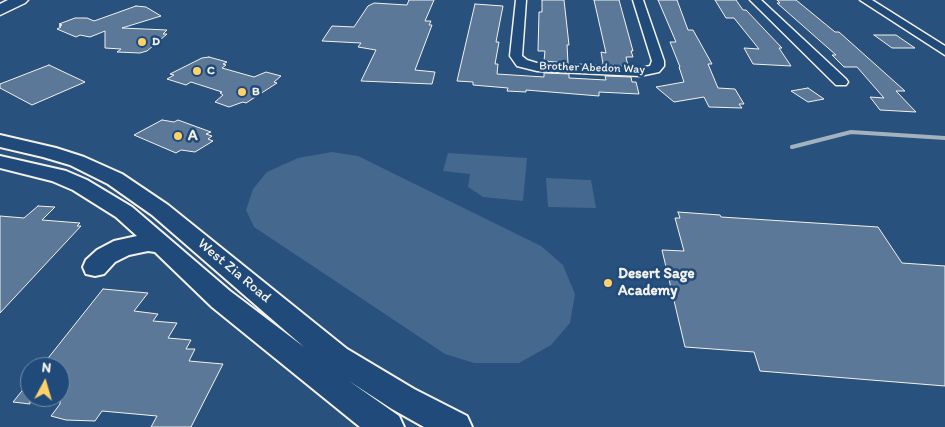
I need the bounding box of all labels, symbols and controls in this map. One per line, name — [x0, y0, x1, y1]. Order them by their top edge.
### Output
place label: D — [152, 35, 160, 49]
marker: D — [136, 36, 148, 48]
street label: Brother Abedon Way — [539, 59, 645, 77]
place label: C — [207, 64, 215, 78]
marker: C — [191, 65, 203, 77]
place label: B — [252, 85, 260, 99]
marker: B — [236, 86, 248, 98]
place label: A — [188, 127, 198, 145]
marker: A — [172, 130, 184, 142]
street label: West Zia Road — [194, 235, 274, 307]
place label: Desert Sage Academy — [618, 265, 695, 300]
marker: Desert Sage Academy — [602, 277, 614, 289]
north arrow — [20, 357, 70, 407]
text: N — [41, 359, 52, 377]

